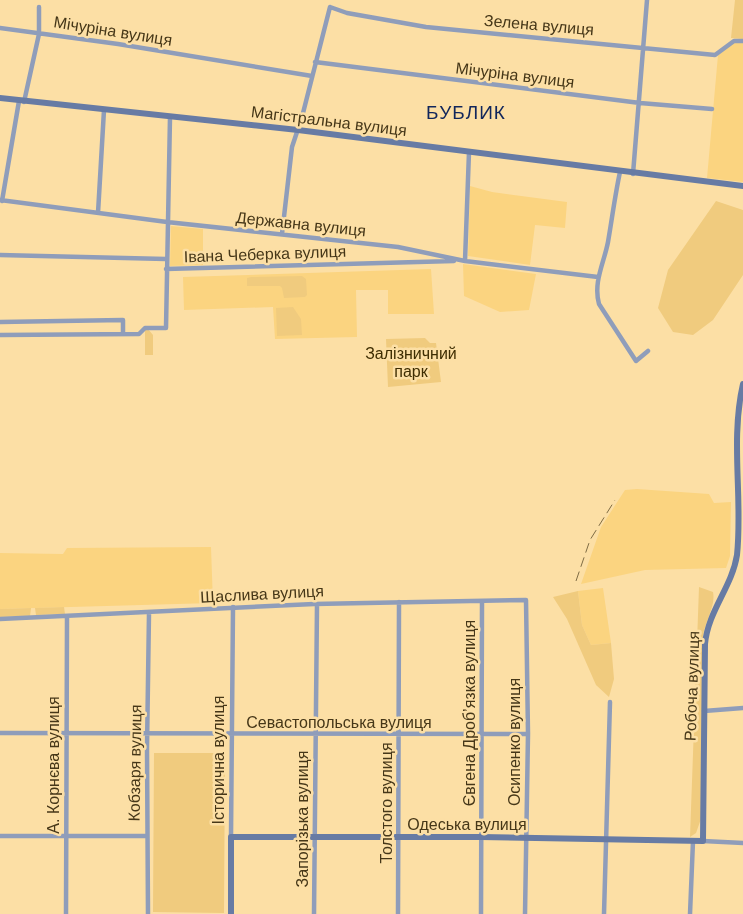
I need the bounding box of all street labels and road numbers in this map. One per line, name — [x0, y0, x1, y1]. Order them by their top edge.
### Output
street label: Зелена вулиця — [483, 12, 595, 38]
street label: Мічуріна вулиця — [53, 13, 173, 49]
street label: Мічуріна вулиця — [455, 59, 575, 91]
street label: Магістральна вулиця — [250, 103, 408, 139]
street label: Державна вулиця — [235, 209, 367, 239]
street label: Івана Чеберка вулиця — [183, 243, 347, 265]
street label: Щаслива вулиця — [200, 582, 324, 606]
street label: Євгена Дроб’язка вулиця — [461, 620, 478, 806]
street label: Робоча вулиця — [682, 631, 702, 741]
street label: Осипенко вулиця — [506, 678, 523, 806]
street label: А. Корнєва вулиця — [45, 696, 62, 834]
street label: Історична вулиця — [210, 696, 227, 824]
street label: Кобзаря вулиця — [125, 704, 145, 822]
street label: Севастопольська вулиця — [246, 714, 432, 731]
street label: Толстого вулиця — [378, 742, 395, 864]
street label: Запорізька вулиця — [294, 751, 311, 887]
street label: Одеська вулиця — [407, 816, 527, 833]

